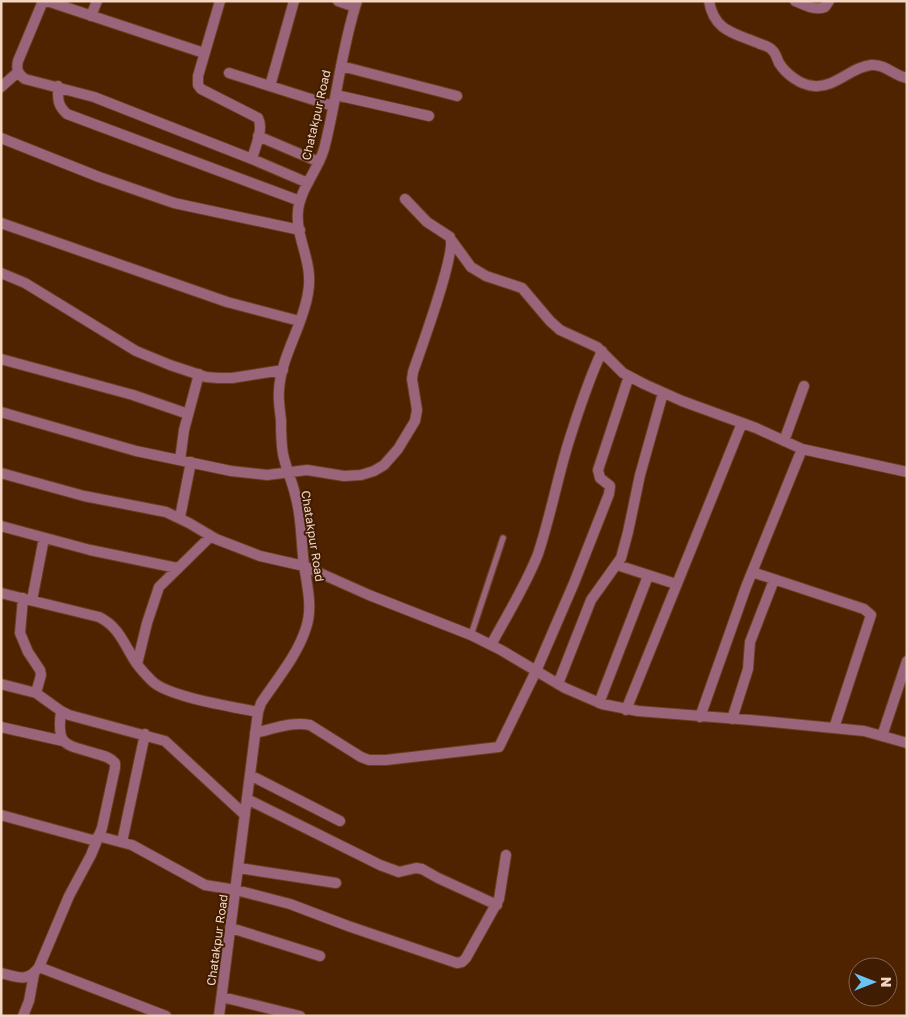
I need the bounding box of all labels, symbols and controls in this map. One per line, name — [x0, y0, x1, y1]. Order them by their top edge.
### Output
street label: Chatakpur Road — [298, 68, 334, 162]
street label: Chatakpur Road — [298, 489, 328, 583]
street label: Chatakpur Road — [203, 893, 231, 987]
north arrow — [848, 957, 898, 1007]
text: N — [878, 977, 895, 987]

